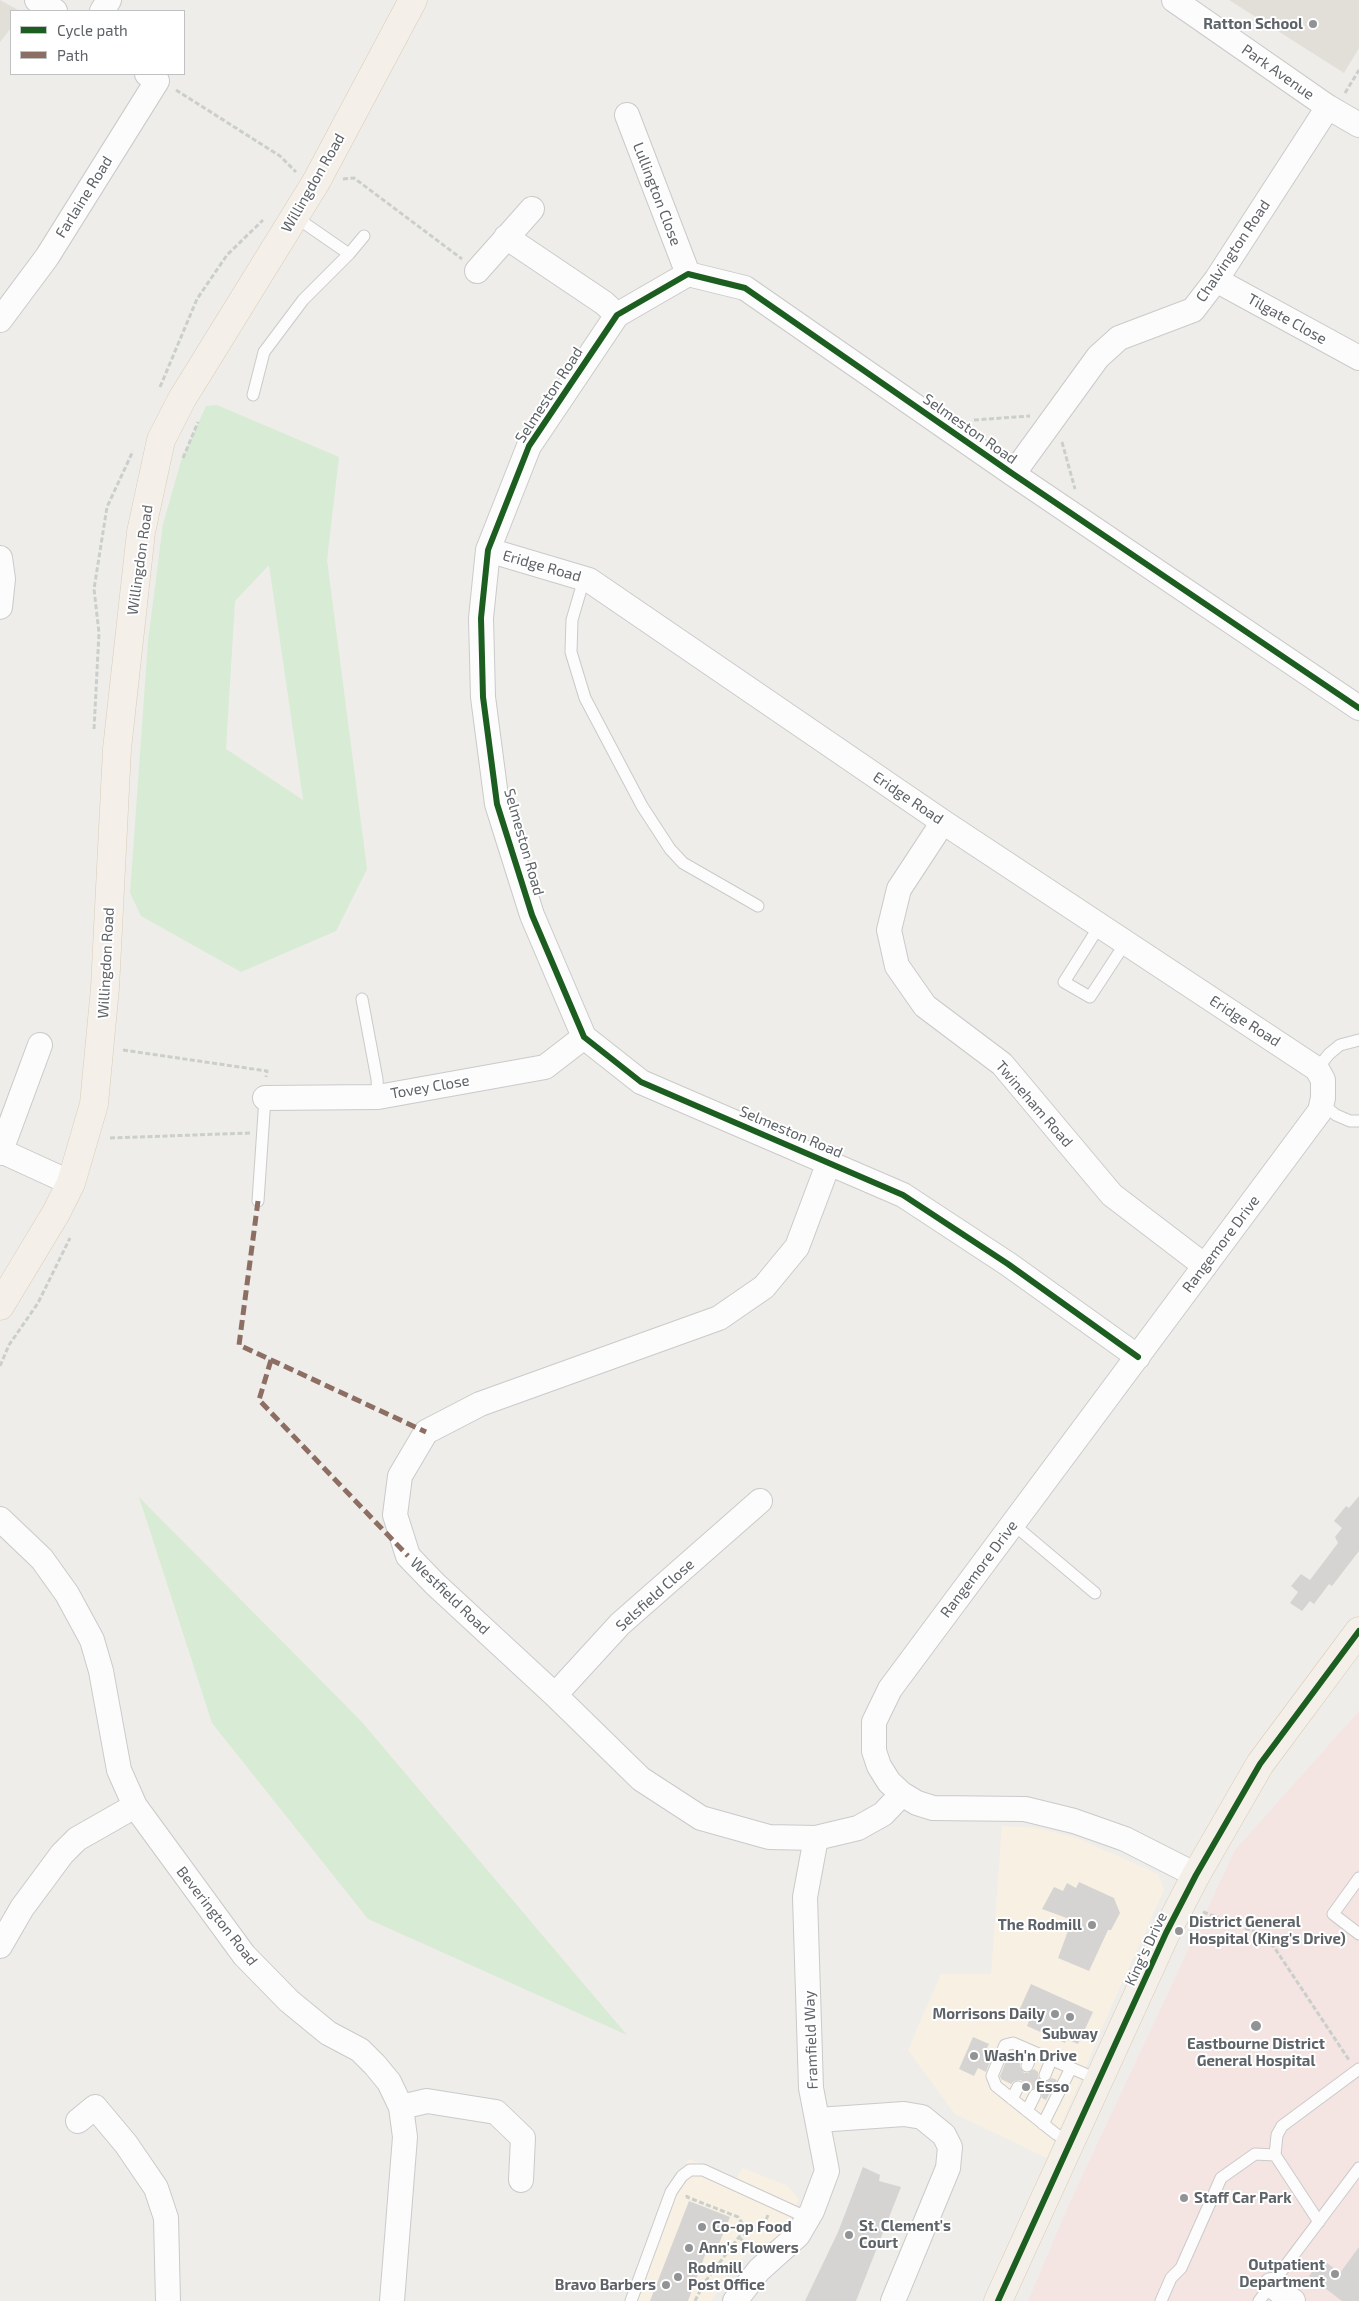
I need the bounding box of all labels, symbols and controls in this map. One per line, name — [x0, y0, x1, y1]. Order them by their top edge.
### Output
legend — [10, 10, 185, 75]
place label: Ratton School — [1203, 15, 1303, 33]
marker: Ratton School — [1307, 18, 1319, 30]
text: Cycle path — [57, 21, 128, 39]
street label: Park Avenue — [1238, 40, 1318, 104]
text: Path — [57, 46, 88, 64]
street label: Willingdon Road — [277, 130, 349, 236]
street label: Lullington Close — [629, 140, 685, 248]
street label: Farlaine Road — [52, 153, 116, 241]
street label: Chalvington Road — [1192, 197, 1274, 305]
street label: Tilgate Close — [1244, 290, 1330, 348]
street label: Selmeston Road — [511, 344, 587, 446]
street label: Selmeston Road — [920, 390, 1020, 468]
street label: Willingdon Road — [123, 504, 157, 616]
street label: Eridge Road — [501, 546, 583, 586]
street label: Eridge Road — [869, 768, 947, 828]
street label: Selmeston Road — [500, 786, 548, 898]
street label: Willingdon Road — [94, 907, 118, 1019]
street label: Eridge Road — [1206, 991, 1284, 1051]
street label: Twineham Road — [992, 1057, 1076, 1151]
street label: Tovey Close — [389, 1071, 471, 1103]
street label: Selmeston Road — [737, 1102, 845, 1162]
street label: Rangemore Drive — [1179, 1192, 1263, 1296]
street label: Rangemore Drive — [937, 1517, 1021, 1621]
street label: Westfield Road — [407, 1554, 493, 1638]
street label: Selsfield Close — [612, 1555, 698, 1635]
street label: Beverington Road — [173, 1863, 261, 1969]
street label: King's Drive — [1121, 1909, 1171, 1989]
place label: District General Hospital (King's Drive) — [1189, 1913, 1346, 1948]
place label: The Rodmill — [998, 1916, 1082, 1934]
marker: The Rodmill — [1086, 1919, 1098, 1931]
marker: District General Hospital (King's Drive) — [1173, 1925, 1185, 1937]
street label: Framfield Way — [800, 1990, 822, 2090]
place label: Morrisons Daily — [932, 2005, 1045, 2023]
marker: Morrisons Daily — [1049, 2008, 1061, 2020]
marker: Subway — [1064, 2011, 1076, 2023]
marker: Eastbourne District General Hospital — [1249, 2019, 1263, 2033]
place label: Subway — [1042, 2025, 1098, 2043]
place label: Eastbourne District General Hospital — [1187, 2035, 1325, 2070]
place label: Wash'n Drive — [984, 2047, 1077, 2065]
marker: Wash'n Drive — [968, 2050, 980, 2062]
place label: Esso — [1036, 2078, 1069, 2096]
marker: Esso — [1020, 2081, 1032, 2093]
place label: Staff Car Park — [1194, 2189, 1292, 2207]
marker: Staff Car Park — [1178, 2192, 1190, 2204]
place label: St. Clement's Court — [859, 2217, 951, 2252]
place label: Co-op Food — [712, 2218, 792, 2236]
marker: Co-op Food — [696, 2221, 708, 2233]
marker: St. Clement's Court — [843, 2229, 855, 2241]
place label: Ann's Flowers — [699, 2239, 799, 2257]
marker: Ann's Flowers — [683, 2242, 695, 2254]
place label: Outpatient Department — [1239, 2256, 1325, 2291]
place label: Rodmill Post Office — [688, 2259, 765, 2294]
marker: Outpatient Department — [1329, 2268, 1341, 2280]
marker: Rodmill Post Office — [672, 2271, 684, 2283]
place label: Bravo Barbers — [555, 2276, 656, 2294]
marker: Bravo Barbers — [660, 2279, 672, 2291]

